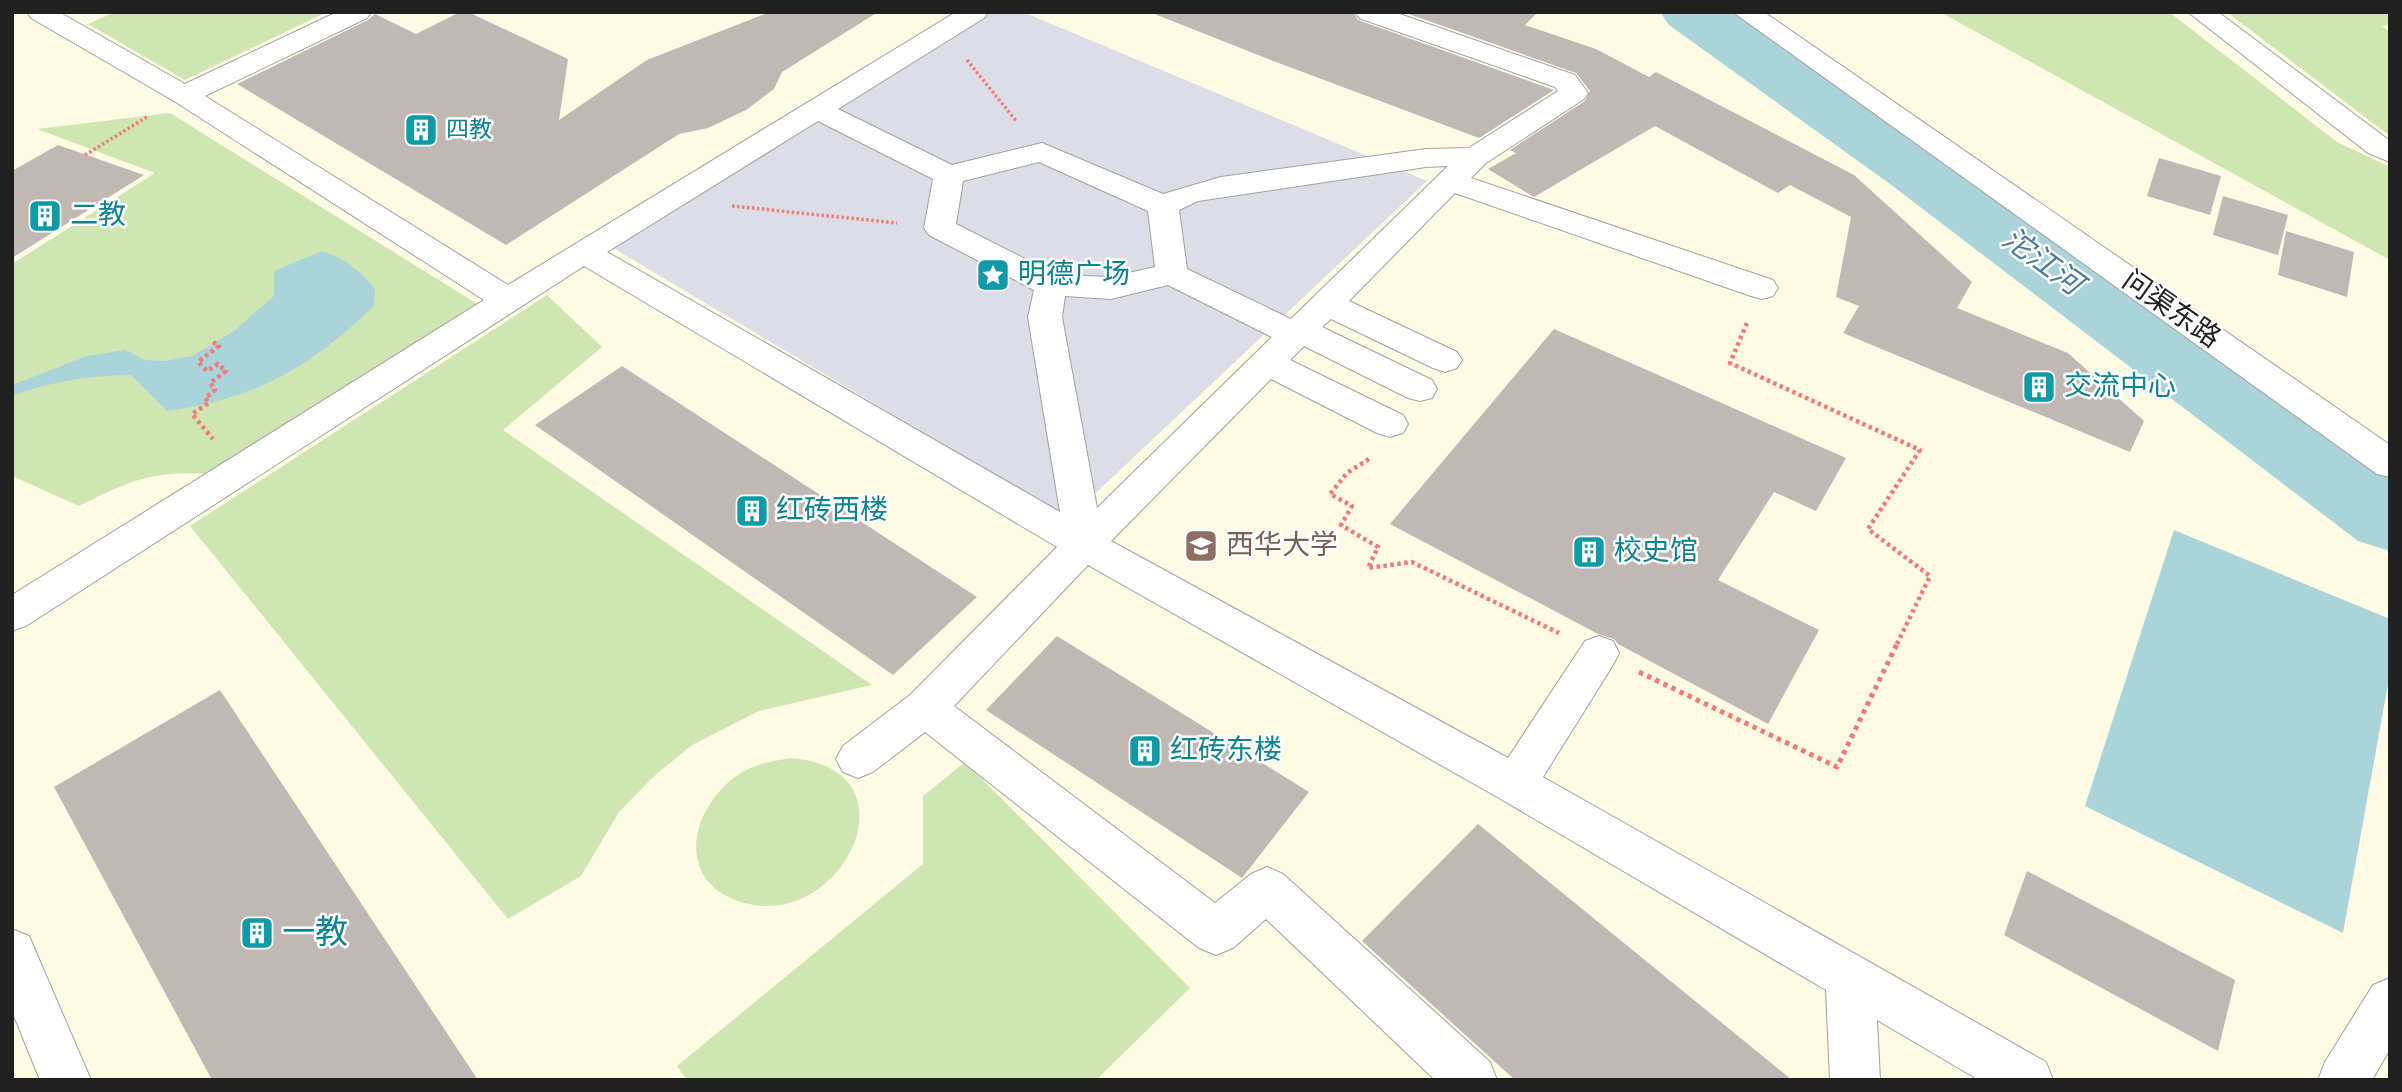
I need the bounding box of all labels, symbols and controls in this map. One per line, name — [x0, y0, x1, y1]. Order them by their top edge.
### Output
building icon: 四教 — [402, 111, 440, 149]
place label: 四教 — [446, 117, 492, 142]
building icon: 二教 — [26, 197, 64, 235]
place label: 二教 — [70, 200, 126, 230]
water label: 沱江河 — [1997, 222, 2092, 304]
place icon: 明德广场 — [974, 256, 1012, 294]
place label: 明德广场 — [1018, 259, 1130, 289]
street label: 问渠东路 — [2117, 265, 2226, 354]
building icon: 交流中心 — [2020, 368, 2058, 406]
place label: 交流中心 — [2064, 371, 2176, 401]
building icon: 红砖西楼 — [733, 492, 771, 530]
place label: 红砖西楼 — [776, 495, 888, 525]
school or university icon: 西华大学 — [1182, 527, 1220, 565]
place label: 西华大学 — [1226, 530, 1338, 560]
building icon: 校史馆 — [1570, 533, 1608, 571]
place label: 校史馆 — [1614, 536, 1698, 566]
building icon: 红砖东楼 — [1126, 732, 1164, 770]
place label: 红砖东楼 — [1170, 735, 1282, 765]
building icon: 一教 — [238, 914, 276, 952]
place label: 一教 — [282, 915, 348, 950]

